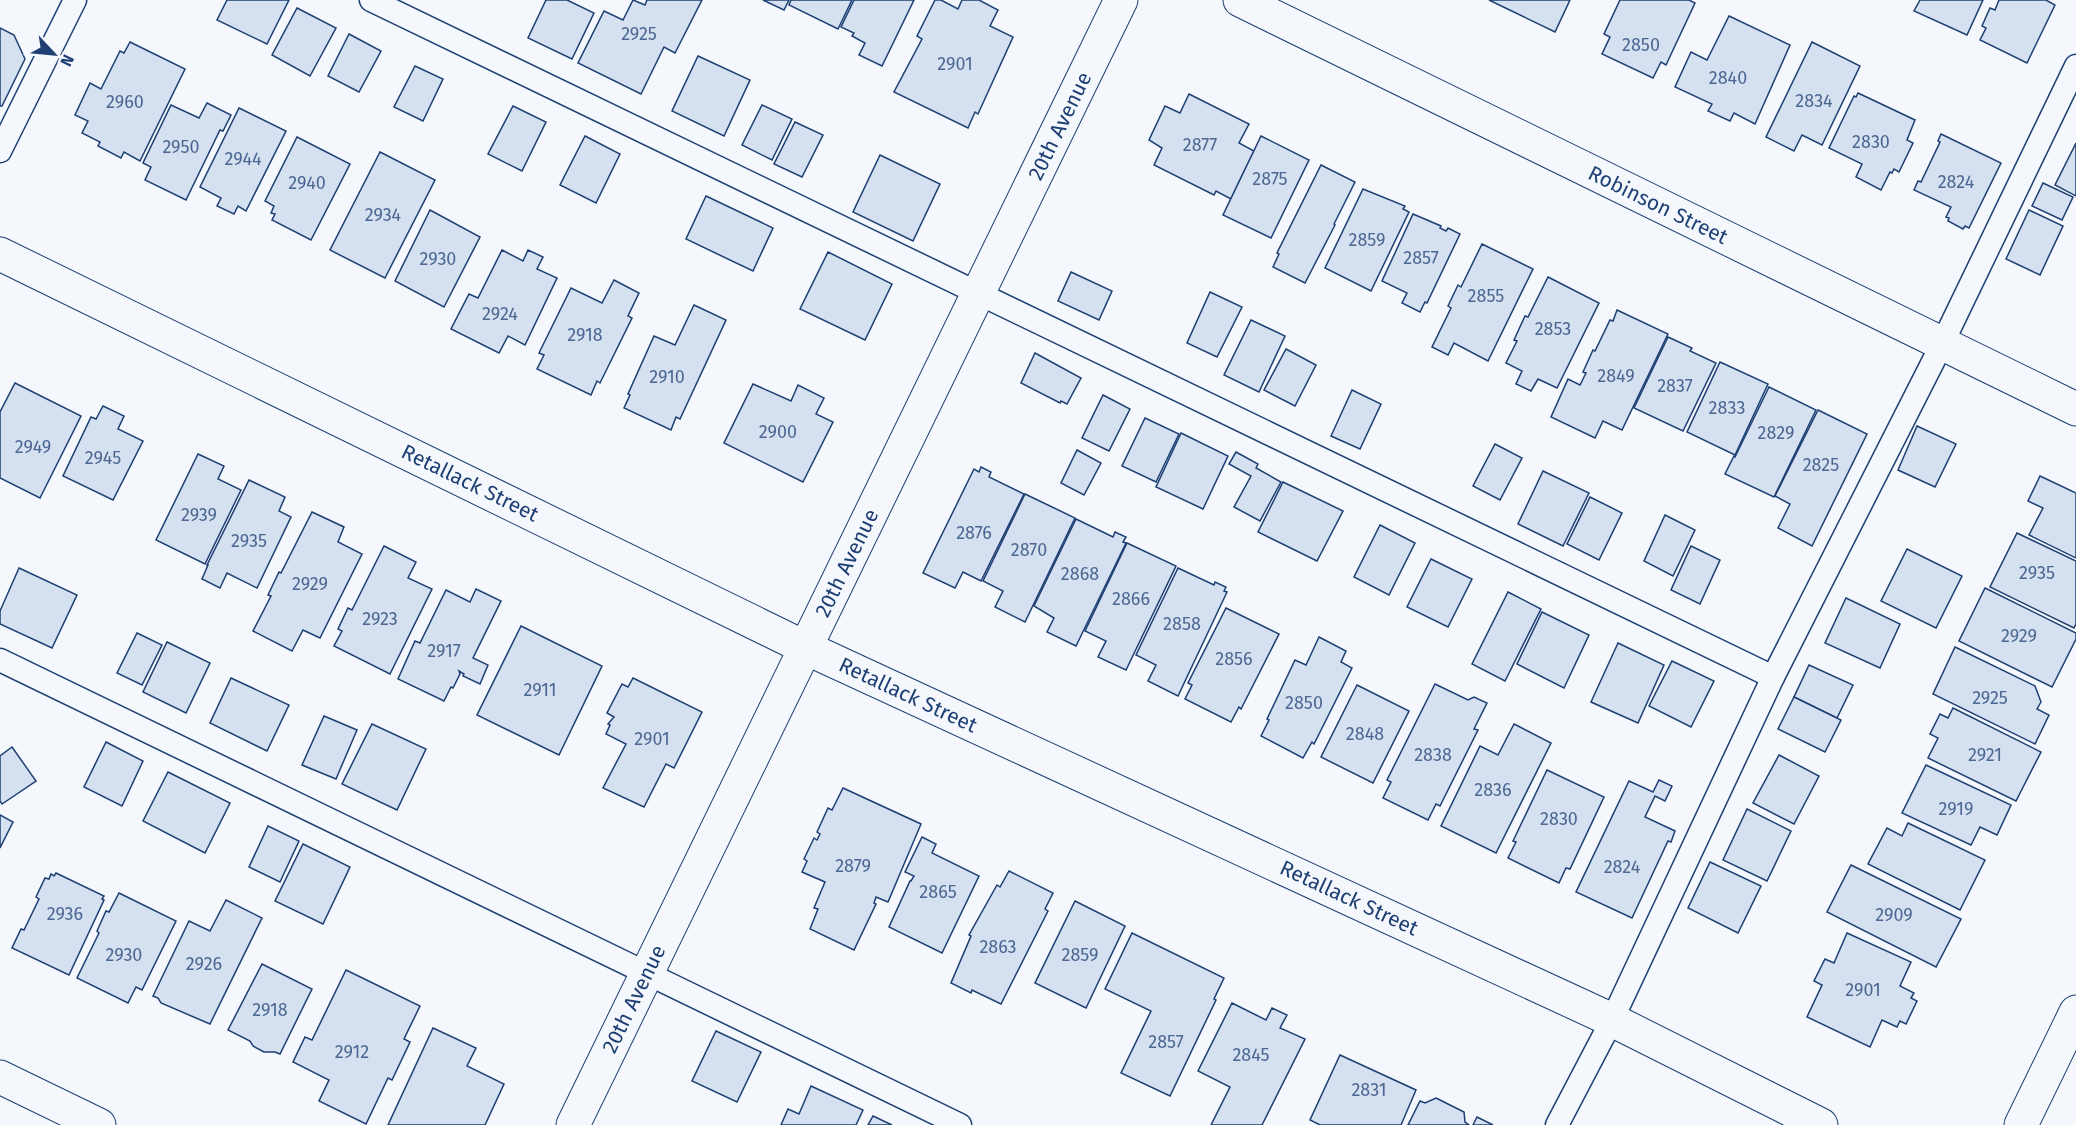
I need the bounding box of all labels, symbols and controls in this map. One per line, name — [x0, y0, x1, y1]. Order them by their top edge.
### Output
house number: 2925 — [621, 23, 657, 45]
north arrow — [24, 24, 84, 84]
house number: 2850 — [1622, 34, 1660, 56]
text: N — [56, 51, 78, 69]
house number: 2901 — [937, 53, 973, 75]
house number: 2840 — [1709, 67, 1747, 89]
street label: 20th Avenue — [1023, 68, 1097, 184]
house number: 2834 — [1795, 90, 1833, 112]
house number: 2960 — [106, 91, 144, 113]
house number: 2830 — [1852, 131, 1890, 153]
house number: 2877 — [1183, 134, 1217, 156]
house number: 2950 — [162, 136, 200, 158]
house number: 2944 — [224, 148, 262, 170]
street label: Robinson Street — [1584, 160, 1733, 250]
house number: 2875 — [1252, 168, 1288, 190]
house number: 2824 — [1938, 171, 1975, 193]
house number: 2940 — [288, 172, 326, 194]
house number: 2934 — [365, 204, 402, 226]
house number: 2859 — [1348, 229, 1386, 251]
house number: 2857 — [1403, 247, 1439, 269]
house number: 2930 — [420, 248, 456, 270]
house number: 2855 — [1468, 285, 1504, 307]
house number: 2924 — [482, 303, 518, 325]
house number: 2853 — [1535, 318, 1571, 340]
house number: 2918 — [567, 324, 603, 346]
house number: 2849 — [1597, 365, 1635, 387]
house number: 2910 — [649, 366, 685, 388]
house number: 2837 — [1657, 375, 1693, 397]
house number: 2833 — [1709, 397, 1745, 419]
house number: 2900 — [759, 421, 797, 443]
house number: 2829 — [1758, 422, 1794, 444]
house number: 2949 — [15, 436, 51, 458]
street label: Retallack Street — [397, 439, 543, 528]
house number: 2945 — [85, 447, 121, 469]
house number: 2825 — [1803, 454, 1839, 476]
house number: 2939 — [181, 504, 217, 526]
street label: 20th Avenue — [810, 505, 884, 621]
house number: 2876 — [956, 522, 992, 544]
house number: 2935 — [231, 530, 267, 552]
house number: 2870 — [1011, 539, 1047, 561]
house number: 2935 — [2019, 562, 2055, 584]
house number: 2868 — [1061, 563, 1099, 585]
house number: 2929 — [292, 573, 328, 595]
house number: 2866 — [1112, 588, 1150, 610]
house number: 2923 — [362, 608, 398, 630]
house number: 2858 — [1163, 613, 1201, 635]
house number: 2929 — [2001, 625, 2037, 647]
house number: 2917 — [427, 640, 461, 662]
house number: 2856 — [1215, 648, 1253, 670]
street label: Retallack Street — [835, 652, 982, 739]
house number: 2911 — [523, 679, 557, 701]
house number: 2925 — [1972, 687, 2008, 709]
house number: 2850 — [1285, 692, 1323, 714]
house number: 2848 — [1346, 723, 1384, 745]
house number: 2901 — [634, 728, 670, 750]
house number: 2838 — [1414, 744, 1452, 766]
house number: 2921 — [1968, 744, 2002, 766]
house number: 2836 — [1474, 779, 1512, 801]
house number: 2919 — [1938, 798, 1974, 820]
house number: 2830 — [1540, 808, 1578, 830]
house number: 2879 — [835, 855, 871, 877]
street label: Retallack Street — [1276, 855, 1423, 942]
house number: 2824 — [1604, 856, 1641, 878]
house number: 2865 — [919, 881, 957, 903]
house number: 2936 — [47, 903, 83, 925]
house number: 2909 — [1875, 904, 1913, 926]
house number: 2863 — [979, 936, 1017, 958]
street label: 20th Avenue — [597, 941, 671, 1057]
house number: 2930 — [106, 944, 142, 966]
house number: 2859 — [1061, 944, 1099, 966]
house number: 2926 — [186, 953, 222, 975]
house number: 2901 — [1845, 979, 1881, 1001]
house number: 2918 — [252, 999, 288, 1021]
house number: 2857 — [1148, 1031, 1184, 1053]
house number: 2912 — [335, 1041, 369, 1063]
house number: 2845 — [1232, 1044, 1270, 1066]
house number: 2831 — [1351, 1079, 1387, 1101]

